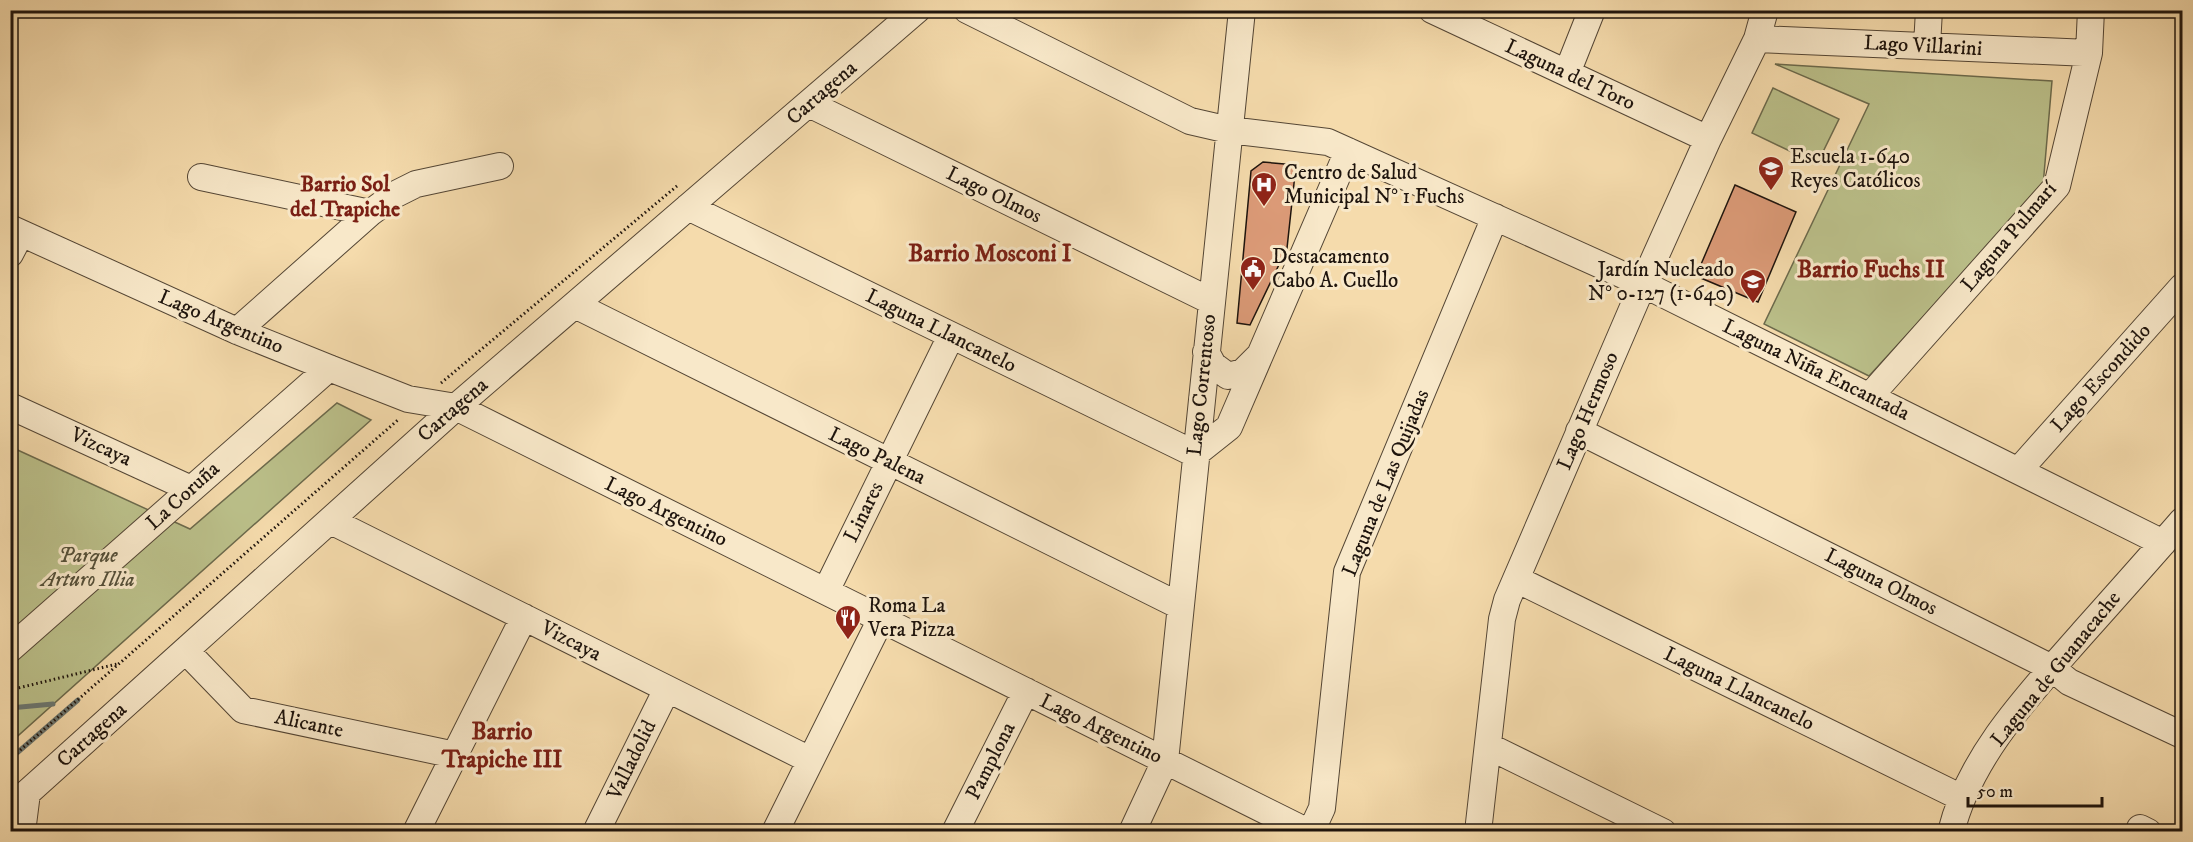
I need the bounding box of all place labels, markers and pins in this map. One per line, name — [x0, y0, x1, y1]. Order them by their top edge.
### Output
place label: Escuela 1-640 Reyes Católicos — [1790, 144, 1920, 194]
school or university icon: Escuela 1-640 Reyes Católicos — [1756, 154, 1786, 192]
place label: Centro de Salud Municipal N° 1 Fuchs — [1284, 160, 1464, 210]
hospital icon: Centro de Salud Municipal N° 1 Fuchs — [1249, 170, 1279, 208]
place label: Destacamento Cabo A. Cuello — [1272, 244, 1398, 294]
public building icon: Destacamento Cabo A. Cuello — [1238, 254, 1268, 292]
place label: Jardín Nucleado N° 0-127 (1-640) — [1588, 257, 1734, 307]
school or university icon: Jardín Nucleado N° 0-127 (1-640) — [1738, 267, 1768, 305]
place label: Roma La Vera Pizza — [867, 593, 955, 643]
restaurant icon: Roma La Vera Pizza — [833, 603, 863, 641]

